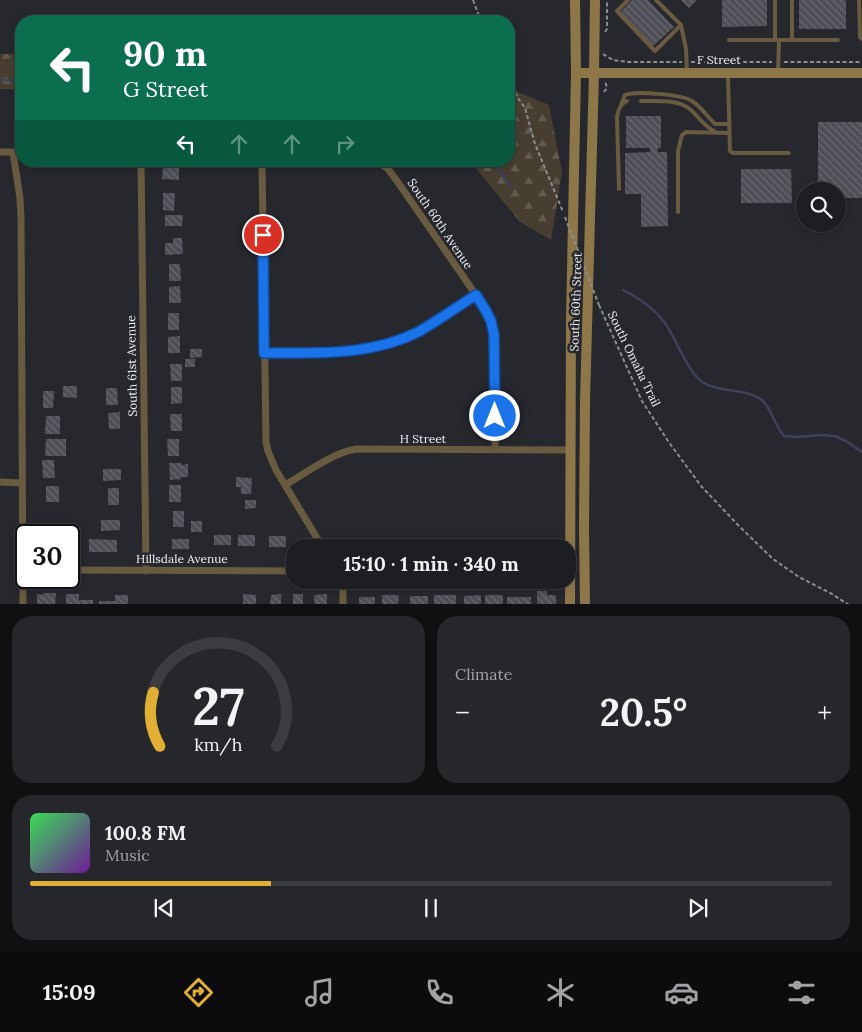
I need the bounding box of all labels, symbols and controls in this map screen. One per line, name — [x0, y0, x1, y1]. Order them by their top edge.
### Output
text: 90 m — [123, 31, 207, 76]
icon: left — [40, 35, 105, 100]
street label: F Street — [697, 52, 741, 67]
text: G Street — [123, 75, 208, 103]
icon: left — [172, 130, 200, 158]
icon: ahead — [225, 130, 253, 158]
icon: ahead — [278, 130, 306, 158]
icon: right — [331, 130, 359, 158]
street label: South 60th Avenue — [405, 176, 477, 272]
map controls — [796, 182, 846, 232]
button: search — [796, 182, 846, 232]
pin — [242, 214, 284, 256]
icon: arrive — [249, 221, 277, 249]
street label: South 60th Street — [566, 252, 585, 352]
street label: South Omaha Trail — [605, 309, 664, 409]
street label: South 61st Avenue — [123, 315, 140, 417]
position arrow — [468, 389, 520, 441]
street label: H Street — [400, 431, 447, 446]
speed limit sign: 30 — [15, 524, 80, 589]
street label: Hillsdale Avenue — [136, 551, 228, 566]
text: 15:10 · 1 min · 340 m — [343, 552, 519, 576]
text: Climate — [455, 664, 512, 684]
text: 27 — [192, 673, 245, 739]
text: 20.5° — [600, 688, 687, 736]
text: − — [455, 695, 470, 731]
text: + — [817, 695, 832, 731]
text: km/h — [194, 733, 243, 756]
text: 100.8 FM — [105, 821, 186, 845]
text: Music — [105, 845, 150, 865]
icon: previous — [150, 894, 178, 922]
icon: pause — [417, 894, 445, 922]
icon: next — [684, 894, 712, 922]
icon: directions — [181, 975, 216, 1010]
icon: music — [302, 975, 337, 1010]
icon: phone — [422, 975, 457, 1010]
icon: climate — [543, 975, 578, 1010]
icon: car — [664, 975, 699, 1010]
icon: filters — [784, 975, 819, 1010]
text: 15:09 — [43, 978, 96, 1006]

